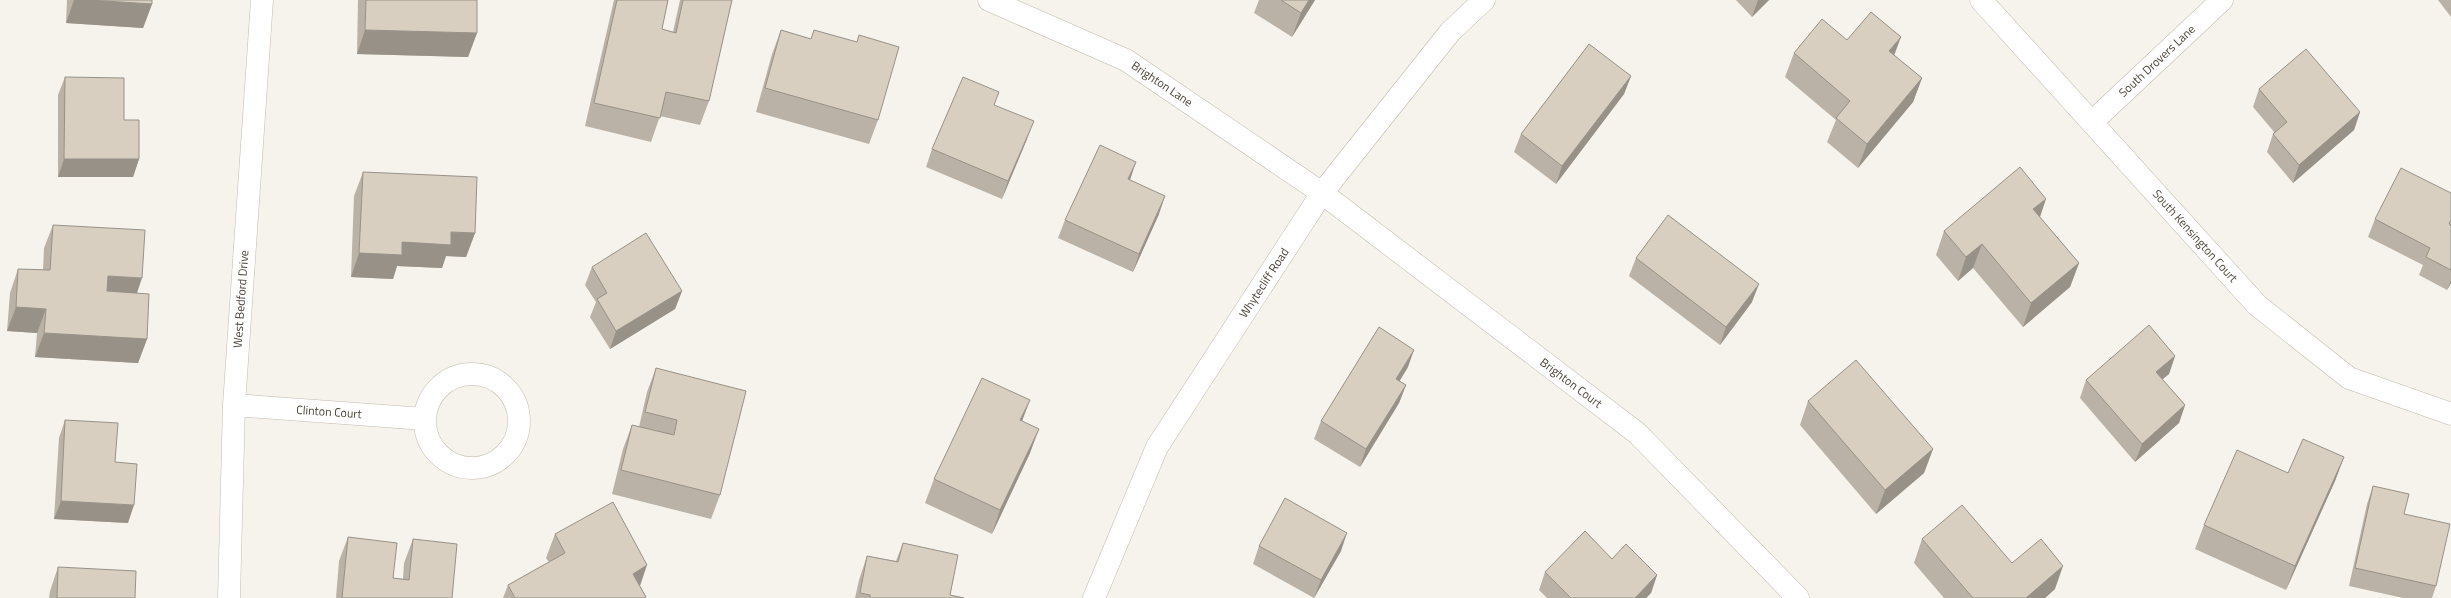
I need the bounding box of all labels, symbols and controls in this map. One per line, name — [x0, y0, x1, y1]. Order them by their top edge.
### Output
street label: South Drovers Lane — [2114, 20, 2199, 101]
street label: Brighton Lane — [1128, 56, 1197, 111]
street label: South Kensington Court — [2148, 185, 2243, 287]
street label: Whytecliff Road — [1234, 244, 1293, 322]
street label: West Bedford Drive — [228, 249, 253, 349]
street label: Brighton Court — [1536, 353, 1607, 413]
street label: Clinton Court — [296, 400, 363, 423]

